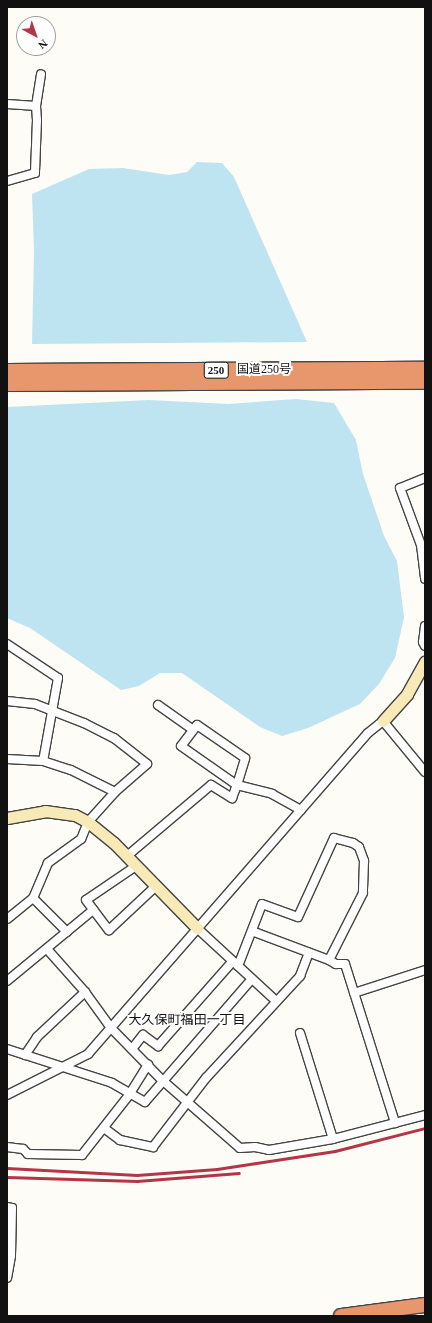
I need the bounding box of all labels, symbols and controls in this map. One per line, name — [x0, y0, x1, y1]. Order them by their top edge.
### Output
north arrow — [16, 16, 56, 56]
text: N — [36, 37, 50, 52]
road number: 250 — [203, 361, 229, 379]
street label: 国道250号 — [237, 363, 291, 377]
district label: 大久保町福田一丁目 — [129, 1012, 245, 1028]

